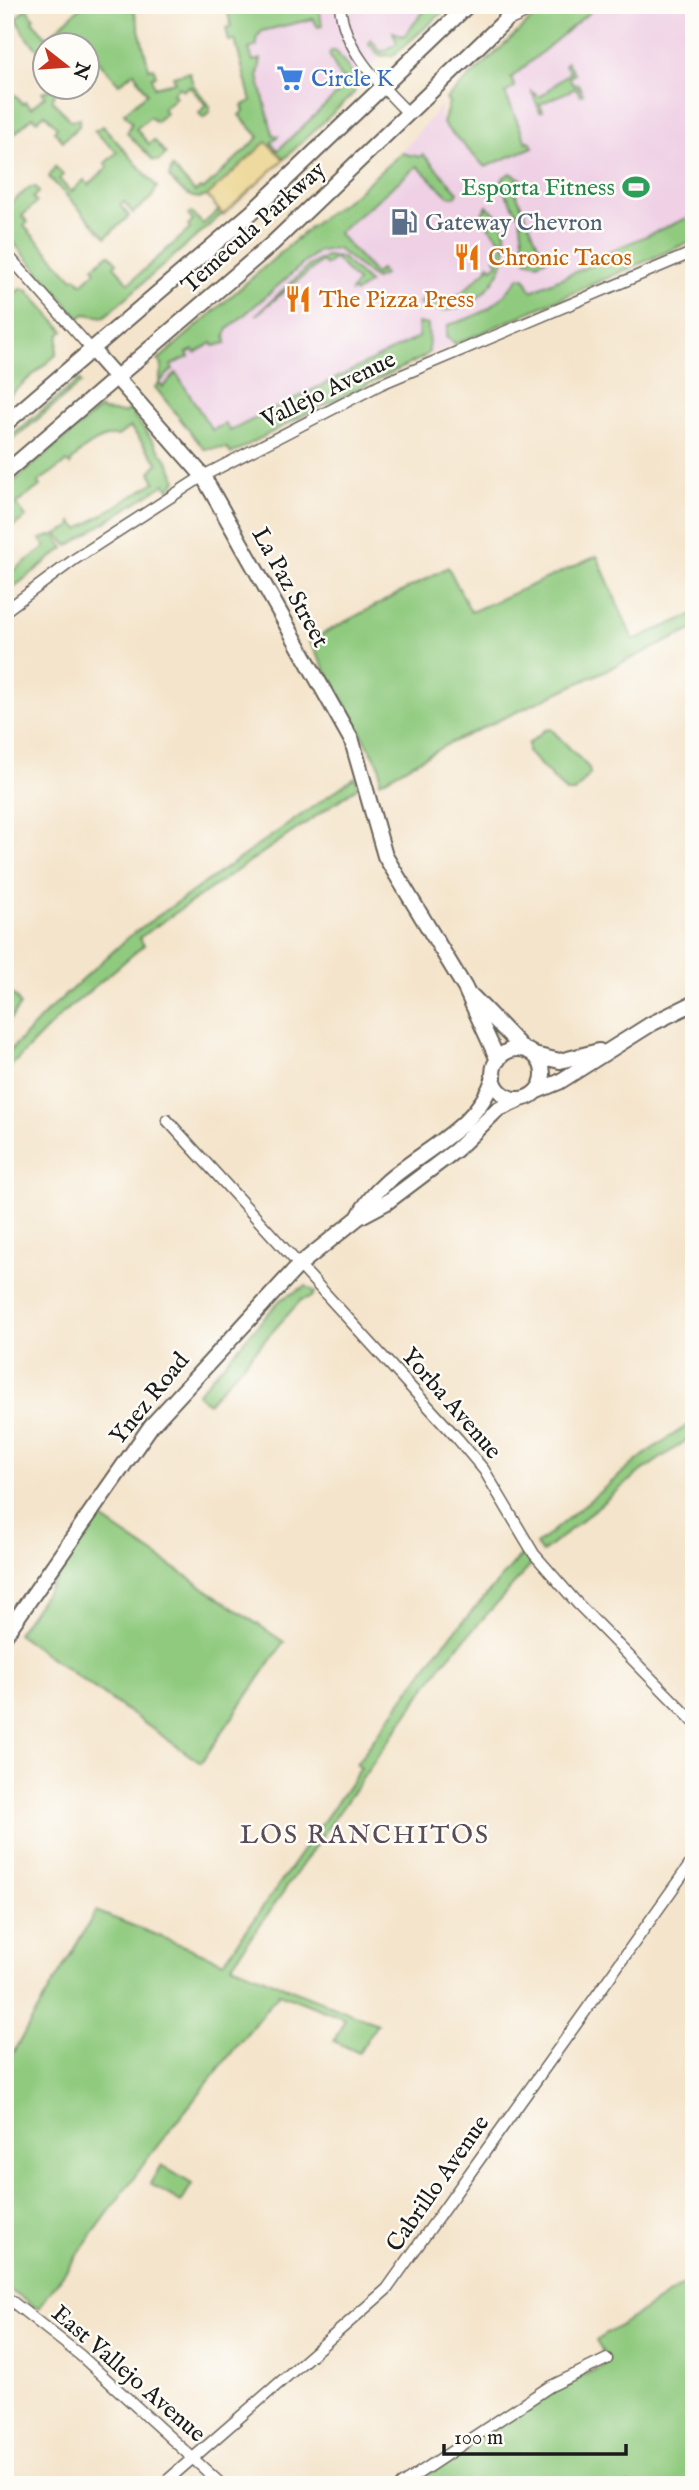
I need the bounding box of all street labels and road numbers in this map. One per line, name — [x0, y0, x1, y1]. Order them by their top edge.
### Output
street label: Temecula Parkway — [175, 155, 333, 301]
street label: Vallejo Avenue — [255, 344, 401, 437]
street label: La Paz Street — [244, 522, 335, 653]
street label: Yorba Avenue — [394, 1342, 508, 1466]
street label: Ynez Road — [103, 1346, 197, 1452]
street label: Cabrillo Avenue — [380, 2109, 497, 2258]
street label: East Vallejo Avenue — [44, 2299, 212, 2450]

